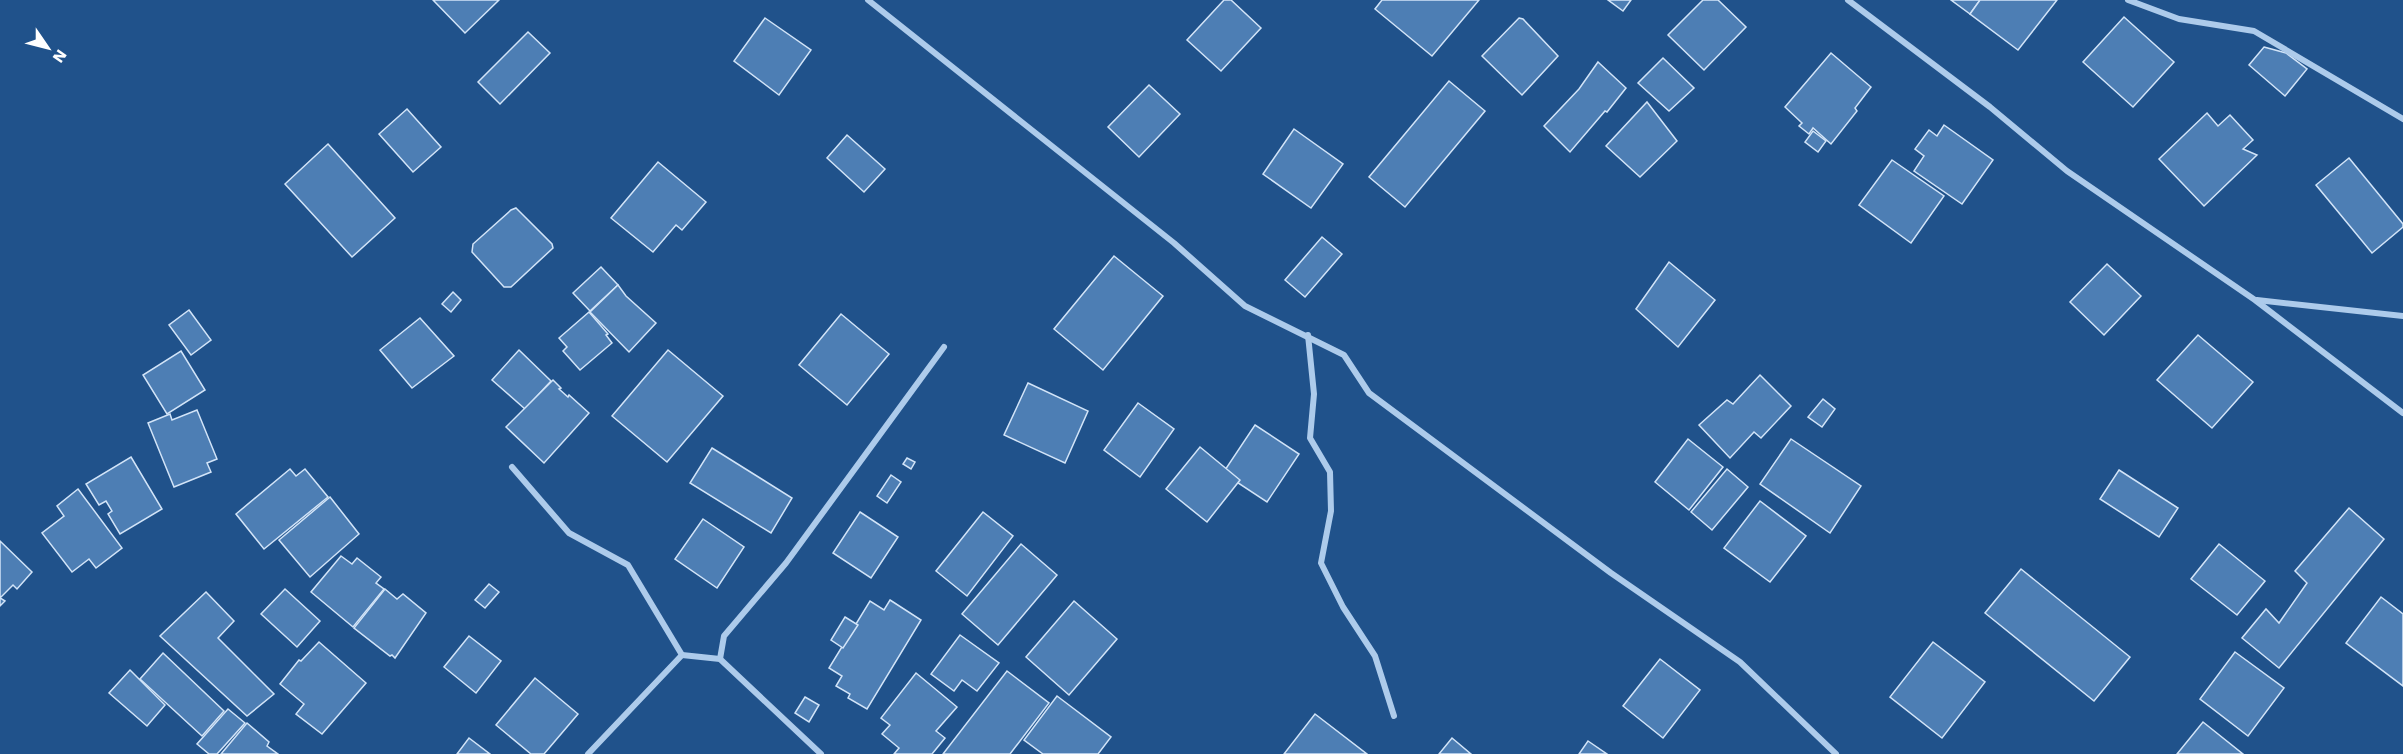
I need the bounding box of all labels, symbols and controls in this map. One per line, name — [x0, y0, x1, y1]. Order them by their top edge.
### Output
north arrow — [18, 18, 78, 78]
text: N — [49, 46, 71, 67]

